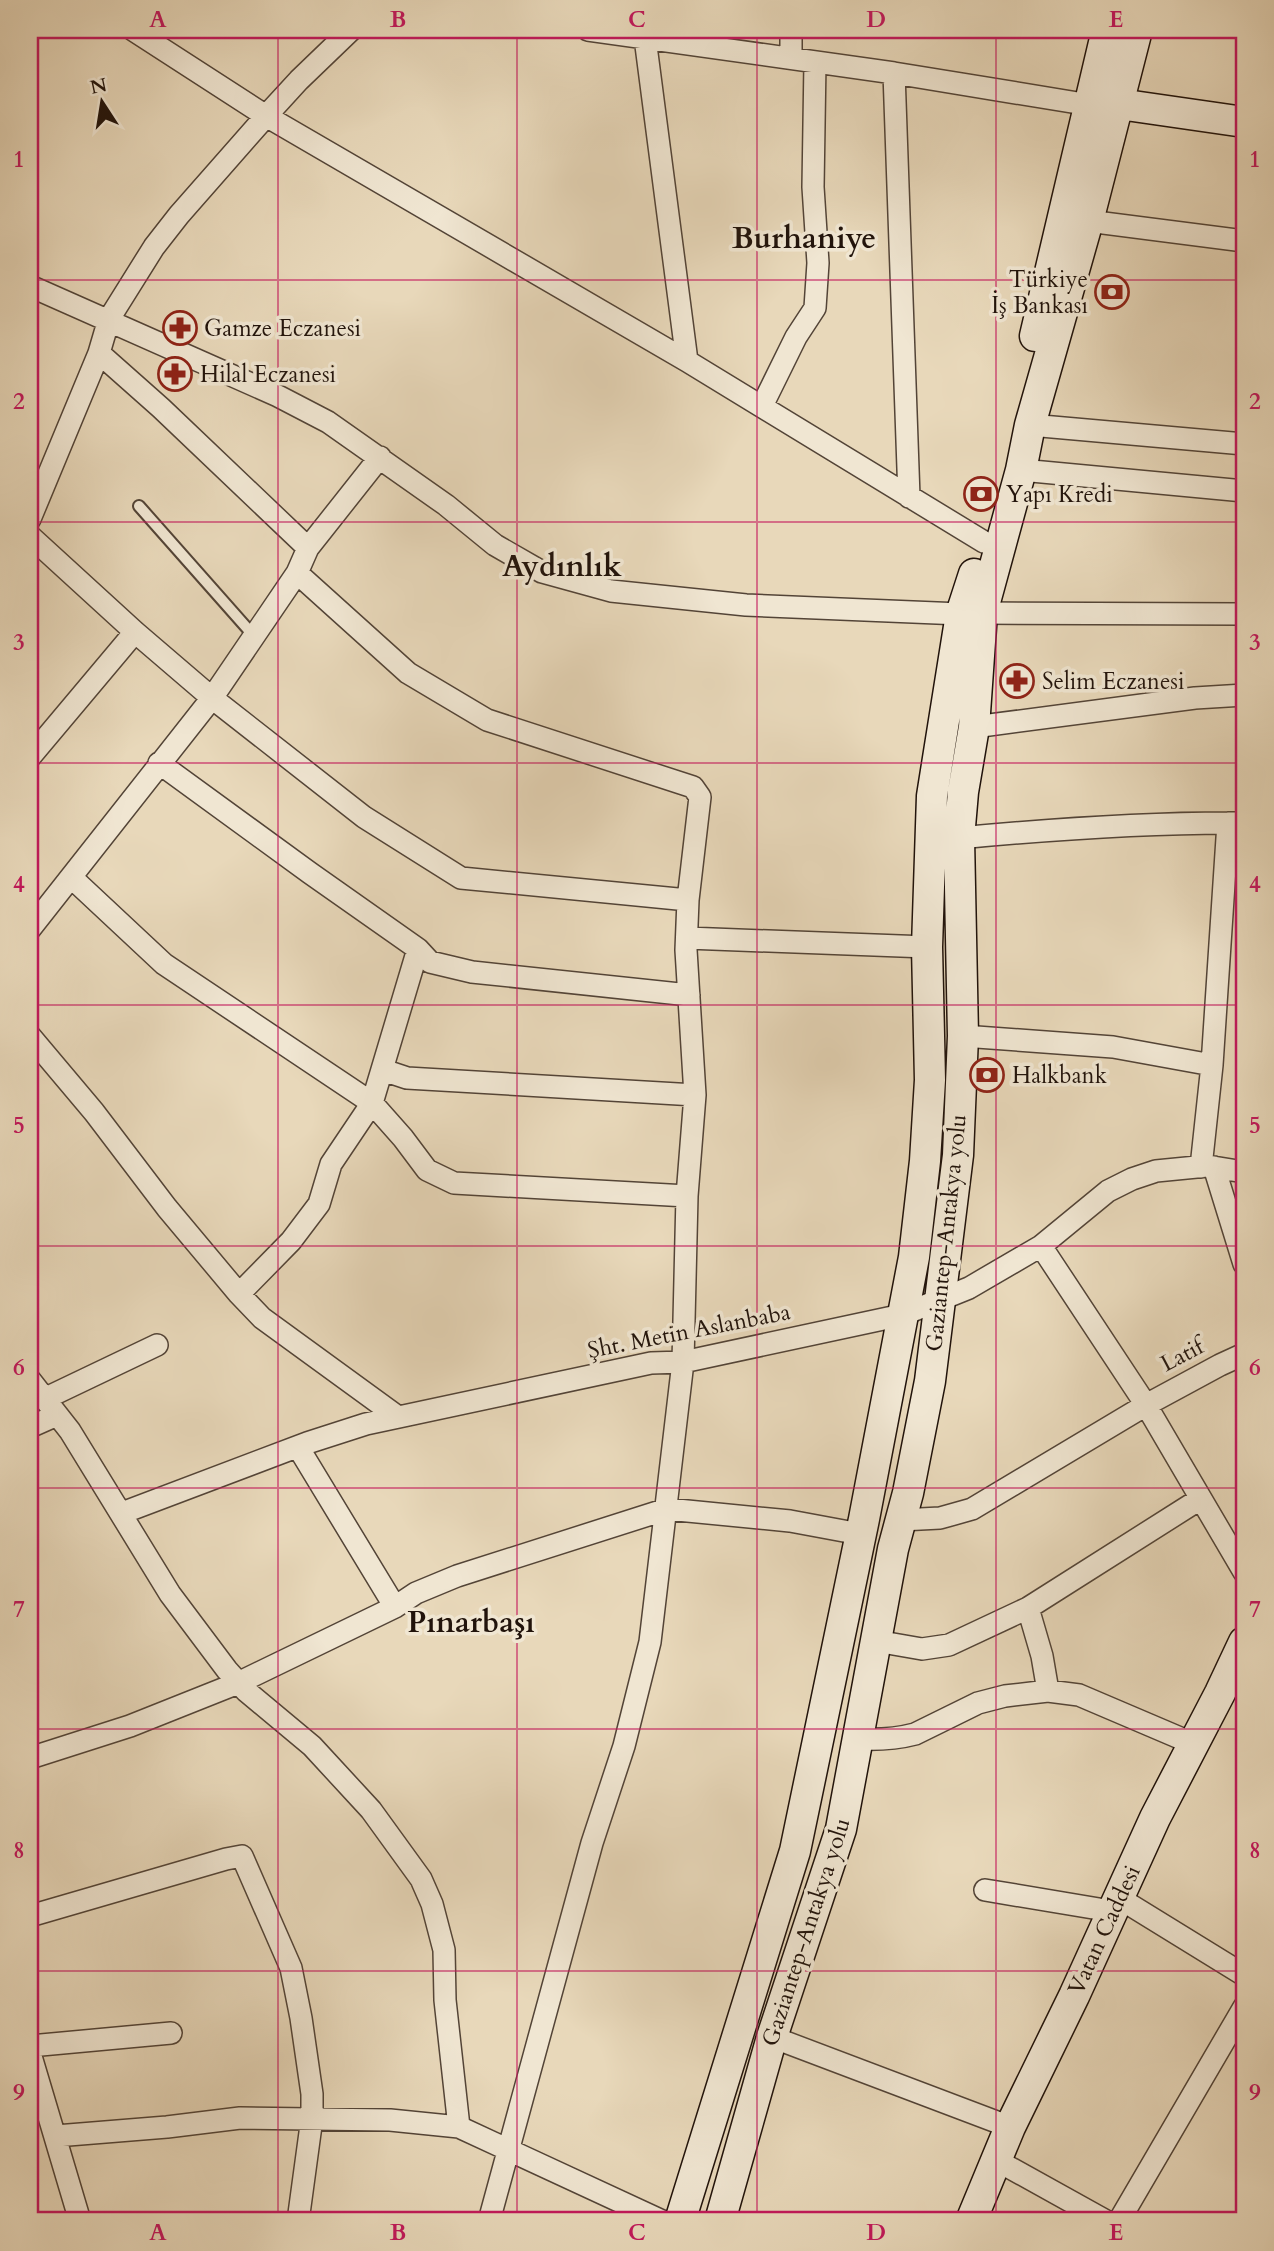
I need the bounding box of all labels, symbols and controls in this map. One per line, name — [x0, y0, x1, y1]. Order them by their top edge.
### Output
text: A — [149, 4, 167, 35]
text: B — [390, 4, 406, 35]
text: C — [628, 4, 646, 35]
text: D — [866, 4, 886, 35]
text: E — [1109, 4, 1123, 35]
north arrow — [66, 66, 136, 136]
text: N — [88, 72, 110, 101]
text: 1 — [13, 144, 25, 175]
text: 1 — [1249, 144, 1261, 175]
district label: Burhaniye — [732, 218, 876, 259]
place label: Türkiye İş Bankası — [991, 264, 1088, 321]
bank icon: Türkiye İş Bankası — [1093, 273, 1131, 311]
pharmacy icon: Gamze Eczanesi — [161, 309, 199, 347]
place label: Gamze Eczanesi — [204, 313, 361, 344]
pharmacy icon: Hilal Eczanesi — [156, 355, 194, 393]
place label: Hilal Eczanesi — [200, 359, 336, 390]
text: 2 — [13, 386, 25, 417]
text: 2 — [1249, 386, 1261, 417]
bank icon: Yapı Kredi — [962, 475, 1000, 513]
place label: Yapı Kredi — [1006, 479, 1113, 510]
district label: Aydınlık — [502, 546, 622, 587]
text: 3 — [13, 627, 25, 658]
text: 3 — [1249, 627, 1261, 658]
pharmacy icon: Selim Eczanesi — [998, 662, 1036, 700]
place label: Selim Eczanesi — [1042, 666, 1185, 697]
text: 4 — [13, 869, 25, 900]
text: 4 — [1249, 869, 1261, 900]
bank icon: Halkbank — [968, 1056, 1006, 1094]
place label: Halkbank — [1012, 1060, 1108, 1091]
text: 5 — [13, 1110, 25, 1141]
text: 5 — [1249, 1110, 1261, 1141]
street label: Gaziantep-Antakya yolu — [918, 1113, 974, 1353]
street label: Şht. Metin Aslanbaba — [585, 1296, 793, 1366]
street label: Latif — [1155, 1329, 1212, 1379]
text: 6 — [13, 1352, 25, 1383]
text: 6 — [1249, 1352, 1261, 1383]
text: 7 — [13, 1594, 25, 1625]
text: 7 — [1249, 1594, 1261, 1625]
district label: Pınarbaşı — [407, 1602, 535, 1643]
street label: Gaziantep-Antakya yolu — [754, 1814, 858, 2050]
text: 8 — [13, 1835, 25, 1866]
text: 8 — [1249, 1835, 1261, 1866]
street label: Vatan Caddesi — [1060, 1860, 1148, 2000]
text: 9 — [13, 2077, 25, 2108]
text: 9 — [1249, 2077, 1261, 2108]
text: A — [149, 2217, 167, 2248]
text: B — [390, 2217, 406, 2248]
text: C — [628, 2217, 646, 2248]
text: D — [866, 2217, 886, 2248]
text: E — [1109, 2217, 1123, 2248]

